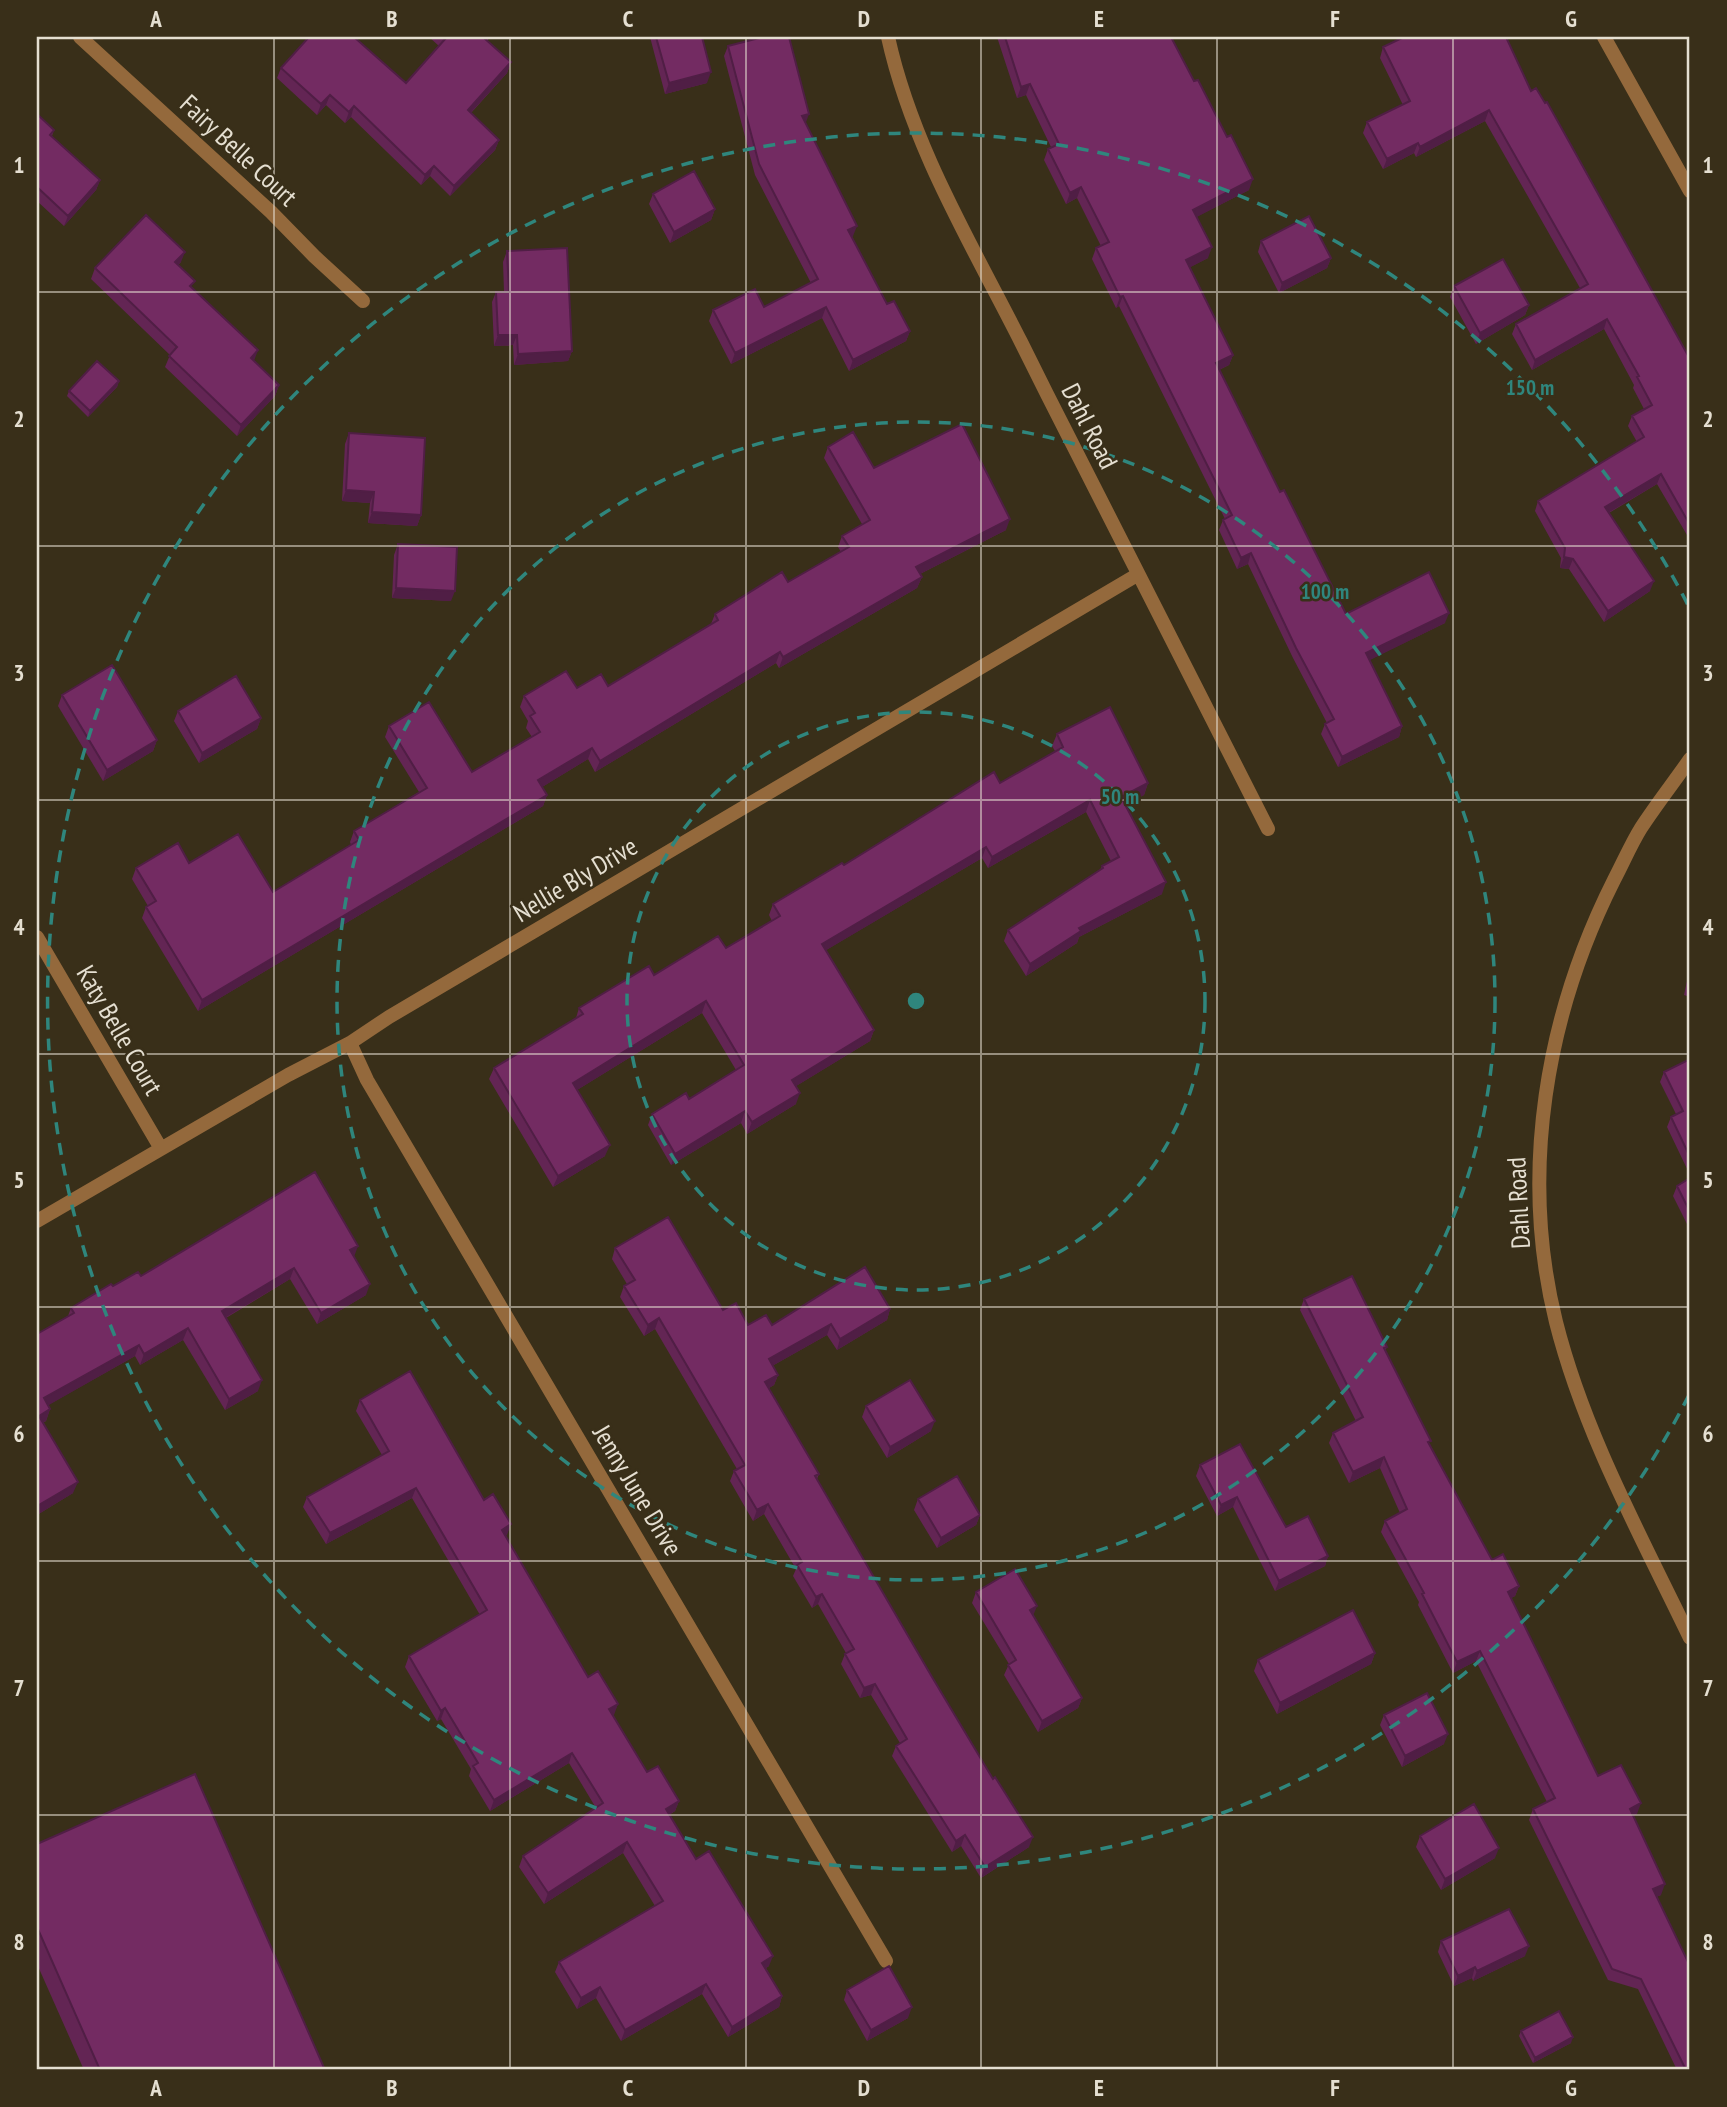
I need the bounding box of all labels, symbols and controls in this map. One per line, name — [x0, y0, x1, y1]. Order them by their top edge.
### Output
text: A — [149, 4, 162, 33]
text: B — [386, 4, 398, 33]
text: C — [623, 4, 634, 33]
text: D — [858, 4, 870, 33]
text: E — [1094, 4, 1104, 33]
text: F — [1330, 4, 1340, 33]
text: G — [1565, 4, 1577, 33]
street label: Fairy Belle Court — [173, 87, 305, 213]
text: 1 — [14, 150, 25, 179]
text: 1 — [1703, 150, 1714, 179]
text: 150 m — [1506, 374, 1554, 401]
street label: Dahl Road — [1055, 378, 1125, 474]
text: 2 — [14, 404, 25, 433]
text: 2 — [1703, 404, 1714, 433]
text: 100 m — [1301, 578, 1349, 605]
text: 3 — [14, 658, 25, 687]
text: 3 — [1703, 658, 1714, 687]
text: 50 m — [1101, 783, 1139, 810]
street label: Nellie Bly Drive — [507, 829, 643, 929]
text: 4 — [14, 912, 25, 941]
text: 4 — [1703, 912, 1714, 941]
street label: Katy Belle Court — [70, 959, 170, 1101]
centre of rings — [904, 989, 928, 1013]
street label: Dahl Road — [1499, 1156, 1537, 1250]
text: 5 — [14, 1165, 25, 1194]
text: 5 — [1703, 1165, 1714, 1194]
street label: Jenny June Drive — [586, 1418, 690, 1561]
text: 6 — [14, 1419, 25, 1448]
text: 6 — [1703, 1419, 1714, 1448]
text: 7 — [14, 1673, 25, 1702]
text: 7 — [1703, 1673, 1714, 1702]
text: 8 — [14, 1927, 25, 1956]
text: 8 — [1703, 1927, 1714, 1956]
text: A — [149, 2073, 162, 2102]
text: B — [386, 2073, 398, 2102]
text: C — [623, 2073, 634, 2102]
text: D — [858, 2073, 870, 2102]
text: E — [1094, 2073, 1104, 2102]
text: F — [1330, 2073, 1340, 2102]
text: G — [1565, 2073, 1577, 2102]

